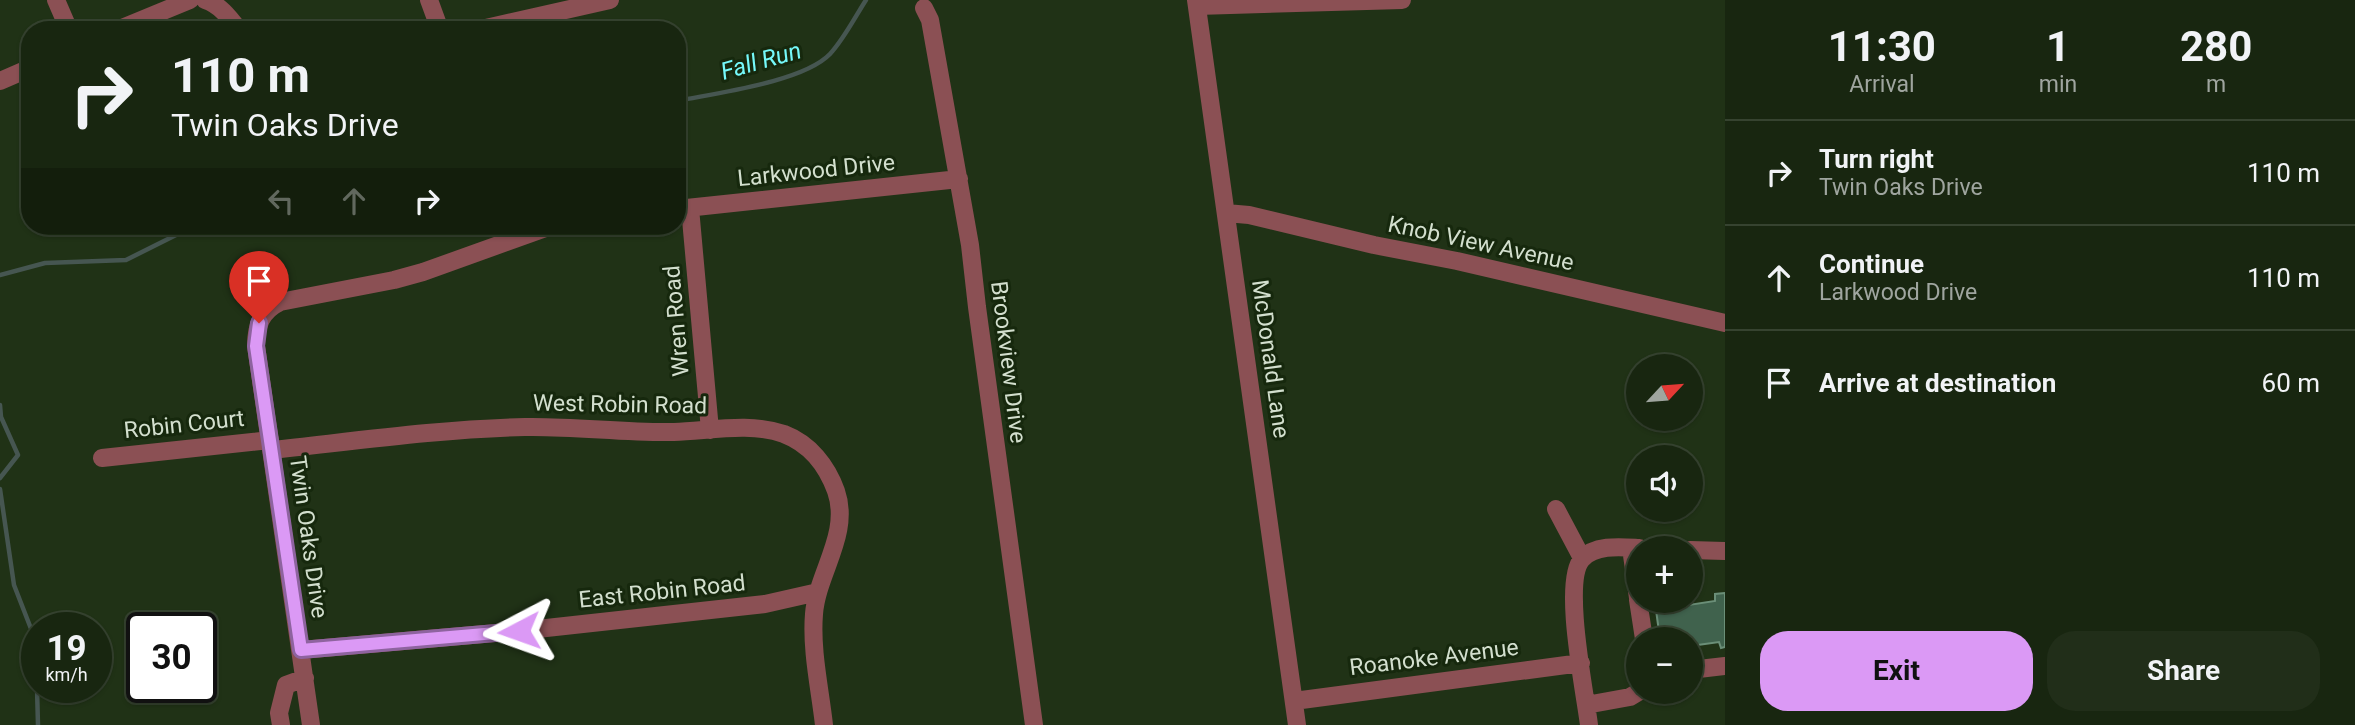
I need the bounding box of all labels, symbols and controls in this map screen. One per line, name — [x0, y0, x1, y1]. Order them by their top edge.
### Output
text: 11:30 — [1828, 22, 1936, 71]
text: 1 — [2046, 22, 2070, 71]
text: 280 — [2180, 22, 2252, 71]
water label: Fall Run — [718, 36, 804, 86]
text: 110 m — [171, 47, 310, 104]
icon: right — [56, 49, 147, 140]
text: Arrival — [1849, 71, 1915, 98]
text: min — [2039, 71, 2077, 98]
text: m — [2206, 71, 2226, 98]
text: Twin Oaks Drive — [171, 106, 399, 144]
text: Turn right — [1819, 144, 1934, 174]
street label: Larkwood Drive — [736, 149, 896, 192]
icon: right — [1760, 154, 1798, 192]
text: 110 m — [2247, 158, 2320, 188]
text: Twin Oaks Drive — [1819, 174, 1983, 201]
icon: left — [262, 182, 300, 220]
icon: ahead — [335, 182, 373, 220]
icon: right — [408, 182, 446, 220]
street label: Knob View Avenue — [1386, 211, 1576, 276]
text: Continue — [1819, 249, 1924, 279]
pin — [229, 251, 289, 323]
icon: ahead — [1760, 259, 1798, 297]
icon: arrive — [240, 262, 278, 300]
text: 110 m — [2247, 263, 2320, 293]
street label: Wren Road — [658, 264, 695, 377]
street label: McDonald Lane — [1246, 278, 1295, 440]
street label: Brookview Drive — [985, 279, 1032, 445]
text: Larkwood Drive — [1819, 279, 1977, 306]
north arrow — [1626, 354, 1703, 430]
map controls — [1626, 354, 1703, 704]
icon: arrive — [1760, 364, 1798, 402]
text: Arrive at destination — [1819, 368, 2056, 398]
text: 60 m — [2262, 368, 2320, 398]
street label: West Robin Road — [533, 389, 707, 420]
street label: Robin Court — [123, 405, 246, 444]
button: sound — [1626, 445, 1703, 522]
street label: Twin Oaks Drive — [284, 454, 333, 620]
button: + — [1626, 536, 1703, 613]
street label: East Robin Road — [577, 569, 747, 614]
position arrow — [482, 594, 556, 668]
speed limit sign: 30 — [126, 612, 217, 703]
button: − — [1626, 627, 1703, 704]
text: 19 — [46, 628, 87, 669]
button: Exit — [1760, 631, 2033, 711]
button: Share — [2047, 631, 2320, 711]
street label: Roanoke Avenue — [1348, 634, 1520, 681]
text: km/h — [45, 664, 88, 685]

